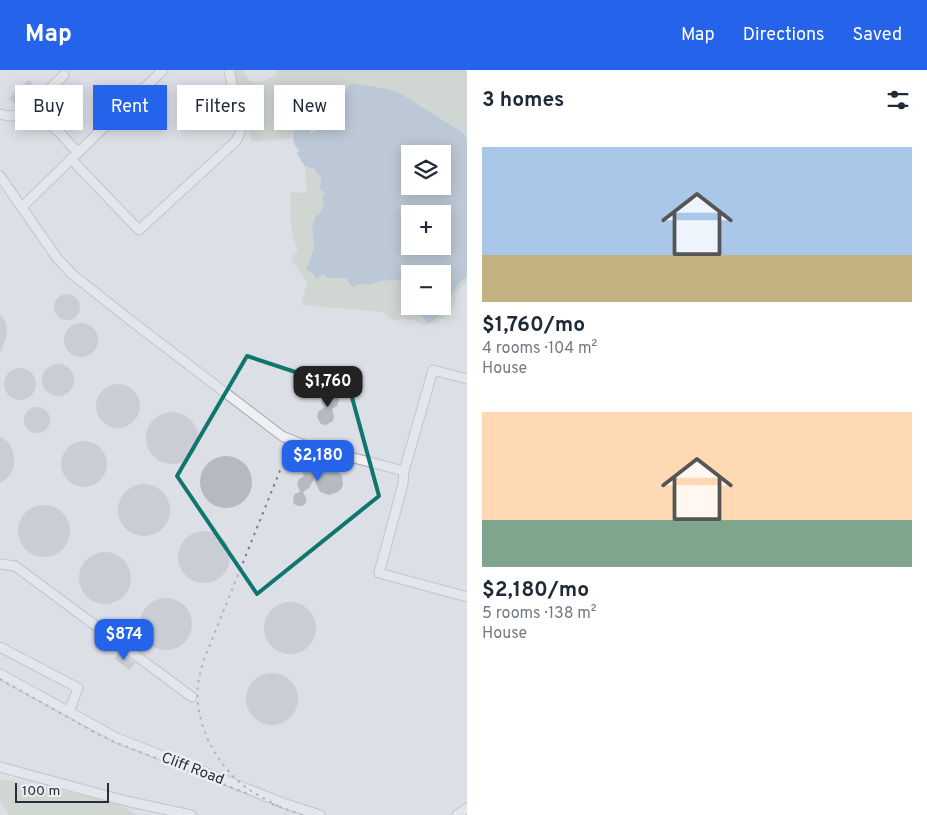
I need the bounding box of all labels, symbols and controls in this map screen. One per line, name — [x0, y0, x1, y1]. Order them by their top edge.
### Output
text: Map — [25, 20, 72, 50]
text: Map — [681, 24, 715, 47]
text: Directions — [743, 24, 825, 47]
text: Saved — [853, 24, 902, 47]
chip: Buy — [15, 85, 83, 130]
chip: Rent — [93, 85, 167, 130]
chip: Filters — [177, 85, 264, 130]
chip: New — [274, 85, 345, 130]
icon: filters — [884, 86, 912, 114]
text: 3 homes — [482, 87, 564, 114]
map controls — [401, 145, 451, 315]
button: layers — [401, 145, 451, 195]
icon: home — [652, 179, 742, 269]
button: + — [401, 205, 451, 255]
button: − — [401, 265, 451, 315]
text: $1,760/mo — [482, 312, 585, 339]
text: 4 rooms · 104 m² — [482, 339, 597, 359]
text: House — [482, 359, 527, 379]
pin: $1,760 — [287, 366, 369, 408]
text: $1,760 — [304, 372, 352, 392]
pin: $2,180 — [277, 440, 359, 482]
icon: home — [652, 444, 742, 534]
text: $2,180 — [293, 446, 343, 466]
text: $2,180/mo — [482, 577, 589, 604]
text: 5 rooms · 138 m² — [482, 604, 597, 624]
pin: $874 — [94, 618, 154, 661]
text: House — [482, 624, 527, 644]
text: $874 — [106, 625, 142, 645]
street label: Cliff Road — [158, 749, 227, 790]
scale bar — [15, 780, 109, 803]
text: 100 m — [22, 783, 60, 800]

